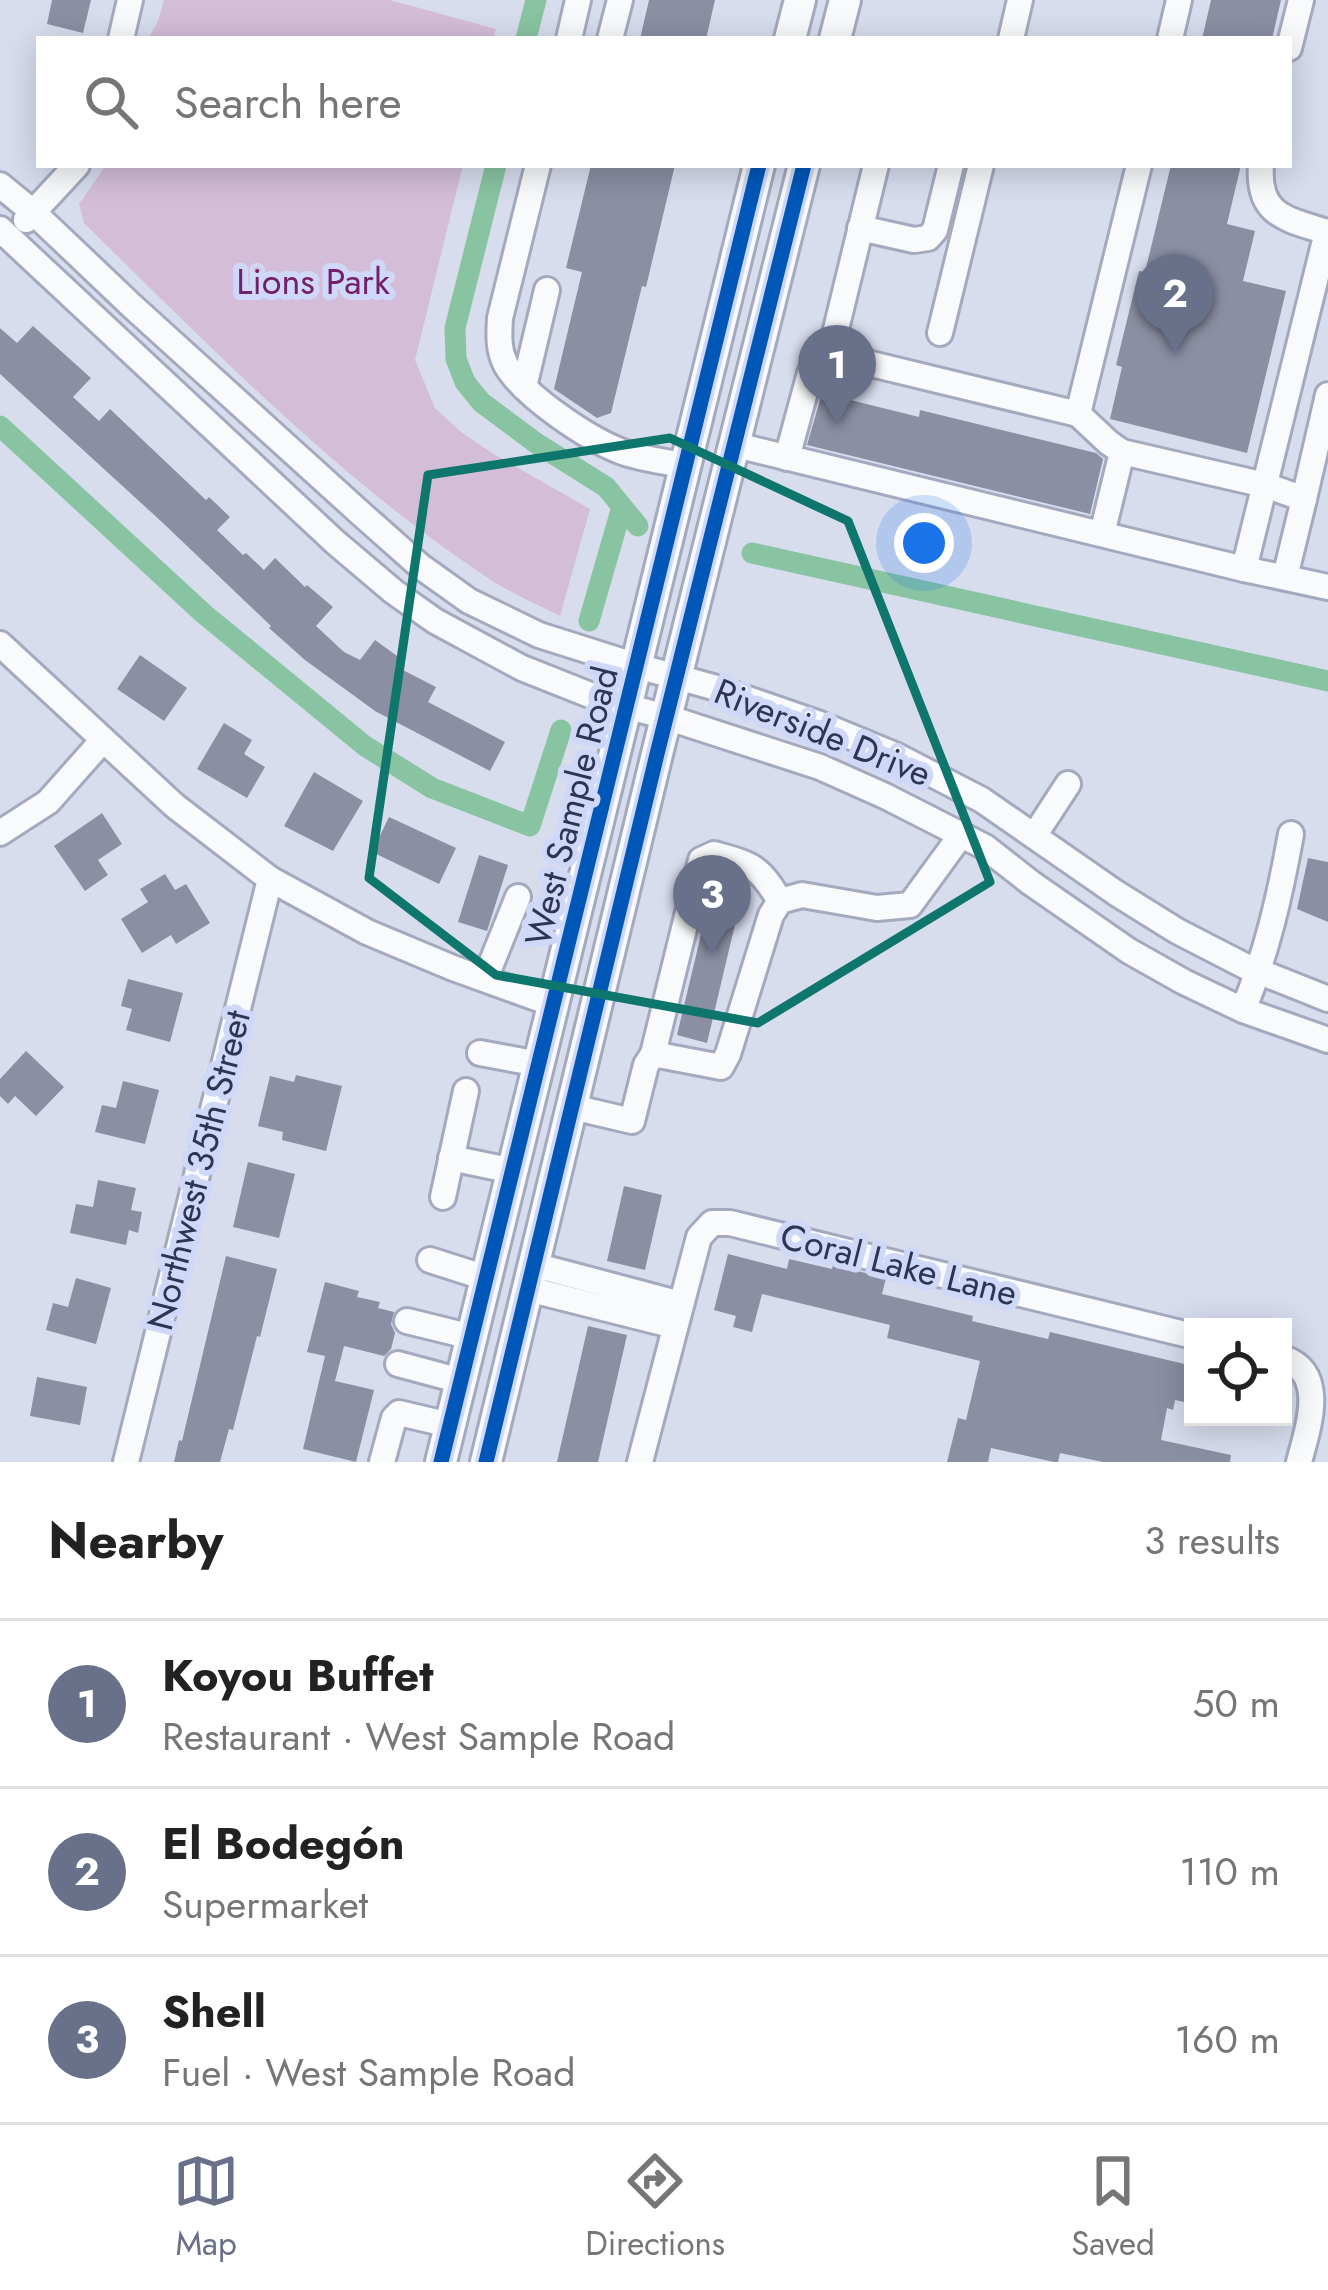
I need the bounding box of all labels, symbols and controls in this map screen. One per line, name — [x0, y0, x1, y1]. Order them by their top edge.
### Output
search box — [36, 36, 1292, 168]
icon: search — [78, 69, 144, 135]
text: Search here — [174, 70, 402, 135]
pin: 2 — [1136, 254, 1214, 353]
park label: Lions Park — [236, 255, 390, 307]
pin: 1 — [798, 325, 876, 424]
your location — [894, 513, 954, 573]
street label: West Sample Road — [511, 661, 631, 951]
street label: Riverside Drive — [707, 665, 939, 799]
pin: 3 — [673, 855, 751, 954]
street label: Northwest 35th Street — [133, 1004, 263, 1335]
street label: Coral Lake Lane — [775, 1209, 1023, 1319]
map controls — [1184, 1318, 1292, 1426]
button: locate — [1184, 1318, 1292, 1426]
text: Nearby — [48, 1503, 223, 1577]
text: 3 results — [1144, 1512, 1280, 1569]
text: Koyou Buffet — [162, 1643, 434, 1708]
text: 1 — [77, 1675, 97, 1732]
text: 50 m — [1192, 1675, 1280, 1732]
text: Restaurant · West Sample Road — [162, 1708, 675, 1765]
text: El Bodegón — [162, 1811, 405, 1876]
text: 2 — [74, 1843, 100, 1900]
text: 110 m — [1179, 1843, 1280, 1900]
text: Supermarket — [162, 1876, 368, 1933]
text: Shell — [162, 1979, 266, 2044]
text: 3 — [75, 2011, 99, 2068]
text: 160 m — [1174, 2011, 1280, 2068]
text: Fuel · West Sample Road — [162, 2044, 575, 2101]
tab: Map — [173, 2148, 239, 2267]
tab: Directions — [585, 2148, 725, 2267]
tab: Saved — [1071, 2148, 1155, 2267]

